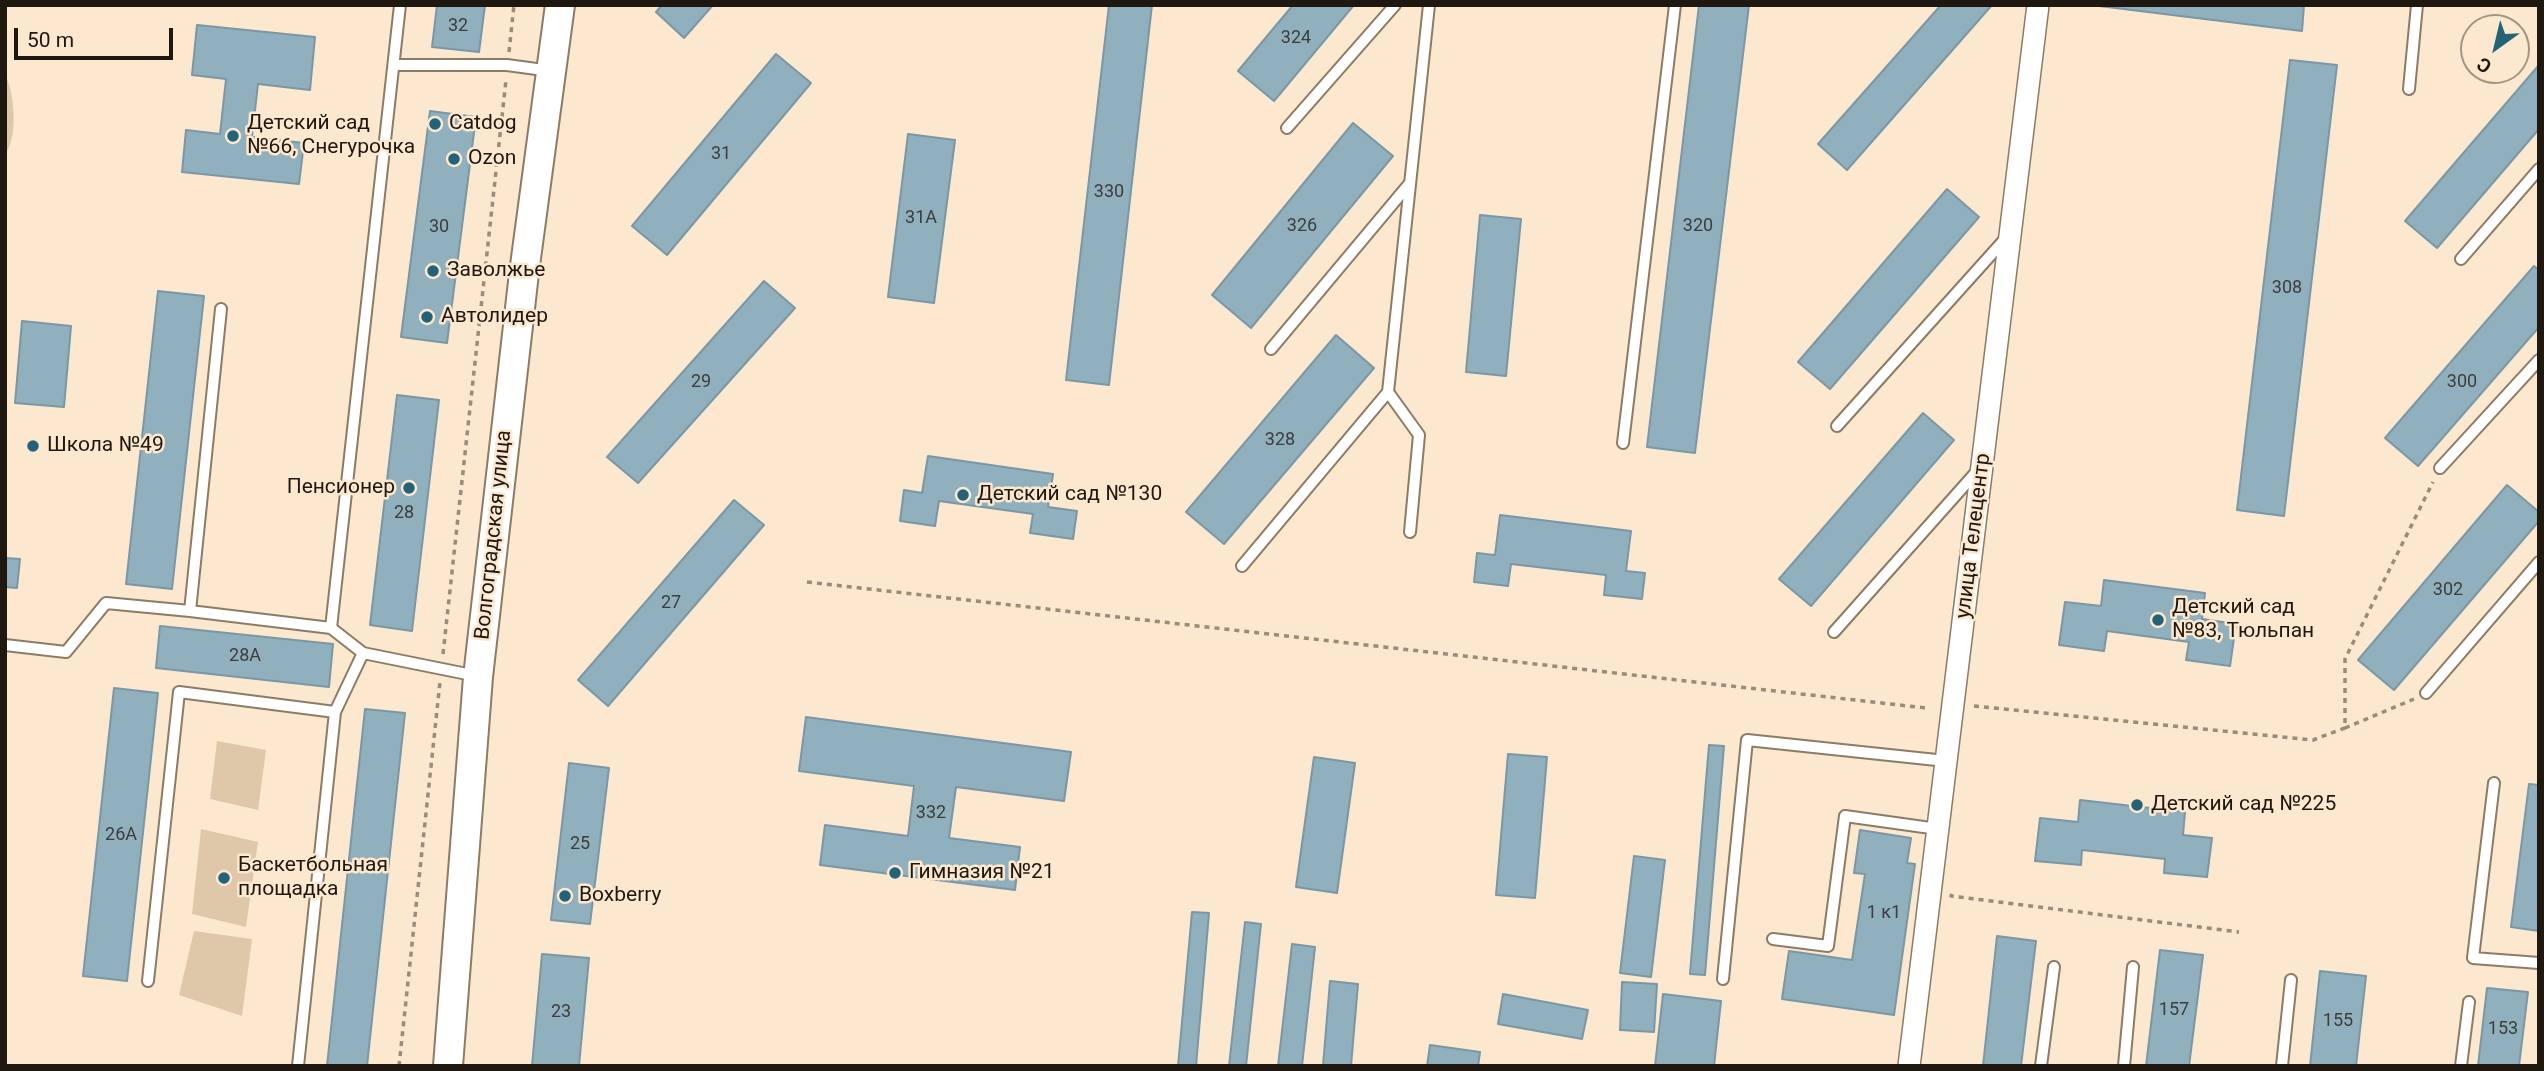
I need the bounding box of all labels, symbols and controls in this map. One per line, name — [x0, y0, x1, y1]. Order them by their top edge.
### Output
scale bar — [18, 14, 177, 58]
north arrow — [2460, 14, 2530, 84]
house number: 32 — [448, 15, 468, 37]
house number: 324 — [1281, 27, 1311, 49]
text: 50 m — [27, 28, 74, 52]
text: С — [2473, 52, 2496, 78]
place label: Детский сад №66, Снегурочка — [247, 111, 415, 161]
place label: Catdog — [449, 111, 517, 137]
marker: Catdog — [427, 116, 443, 132]
marker: Детский сад №66, Снегурочка — [225, 128, 241, 144]
house number: 31 — [711, 143, 731, 165]
place label: Ozon — [468, 146, 516, 172]
marker: Ozon — [446, 151, 462, 167]
house number: 330 — [1094, 181, 1124, 203]
house number: 31А — [905, 207, 937, 229]
house number: 326 — [1287, 215, 1317, 237]
house number: 320 — [1683, 215, 1713, 237]
house number: 30 — [429, 216, 449, 238]
place label: Заволжье — [447, 258, 545, 284]
marker: Заволжье — [425, 263, 441, 279]
house number: 308 — [2272, 277, 2302, 299]
place label: Автолидер — [441, 304, 548, 330]
marker: Автолидер — [419, 309, 435, 325]
house number: 29 — [691, 371, 711, 393]
house number: 300 — [2447, 371, 2477, 393]
street label: Волгоградская улица — [470, 429, 518, 641]
house number: 328 — [1265, 429, 1295, 451]
place label: Школа №49 — [47, 433, 164, 459]
marker: Школа №49 — [25, 438, 41, 454]
street label: улица Телецентр — [1951, 452, 1997, 620]
place label: Пенсионер — [287, 475, 395, 501]
marker: Пенсионер — [401, 480, 417, 496]
place label: Детский сад №130 — [977, 482, 1162, 508]
marker: Детский сад №130 — [955, 487, 971, 503]
house number: 28 — [394, 502, 414, 524]
house number: 302 — [2433, 579, 2463, 601]
house number: 27 — [661, 592, 681, 614]
place label: Детский сад №83, Тюльпан — [2172, 595, 2314, 645]
marker: Детский сад №83, Тюльпан — [2150, 612, 2166, 628]
house number: 28А — [229, 645, 261, 667]
place label: Детский сад №225 — [2151, 792, 2336, 818]
marker: Детский сад №225 — [2129, 797, 2145, 813]
house number: 332 — [916, 802, 946, 824]
house number: 26А — [105, 824, 137, 846]
house number: 25 — [570, 833, 590, 855]
place label: Баскетбольная площадка — [238, 853, 388, 903]
place label: Гимназия №21 — [909, 860, 1055, 886]
marker: Гимназия №21 — [887, 865, 903, 881]
marker: Баскетбольная площадка — [216, 870, 232, 886]
place label: Boxberry — [579, 883, 662, 909]
marker: Boxberry — [557, 888, 573, 904]
house number: 1 к1 — [1867, 902, 1901, 924]
house number: 157 — [2159, 999, 2189, 1021]
house number: 23 — [551, 1001, 571, 1023]
house number: 155 — [2323, 1010, 2353, 1032]
house number: 153 — [2488, 1018, 2518, 1040]

